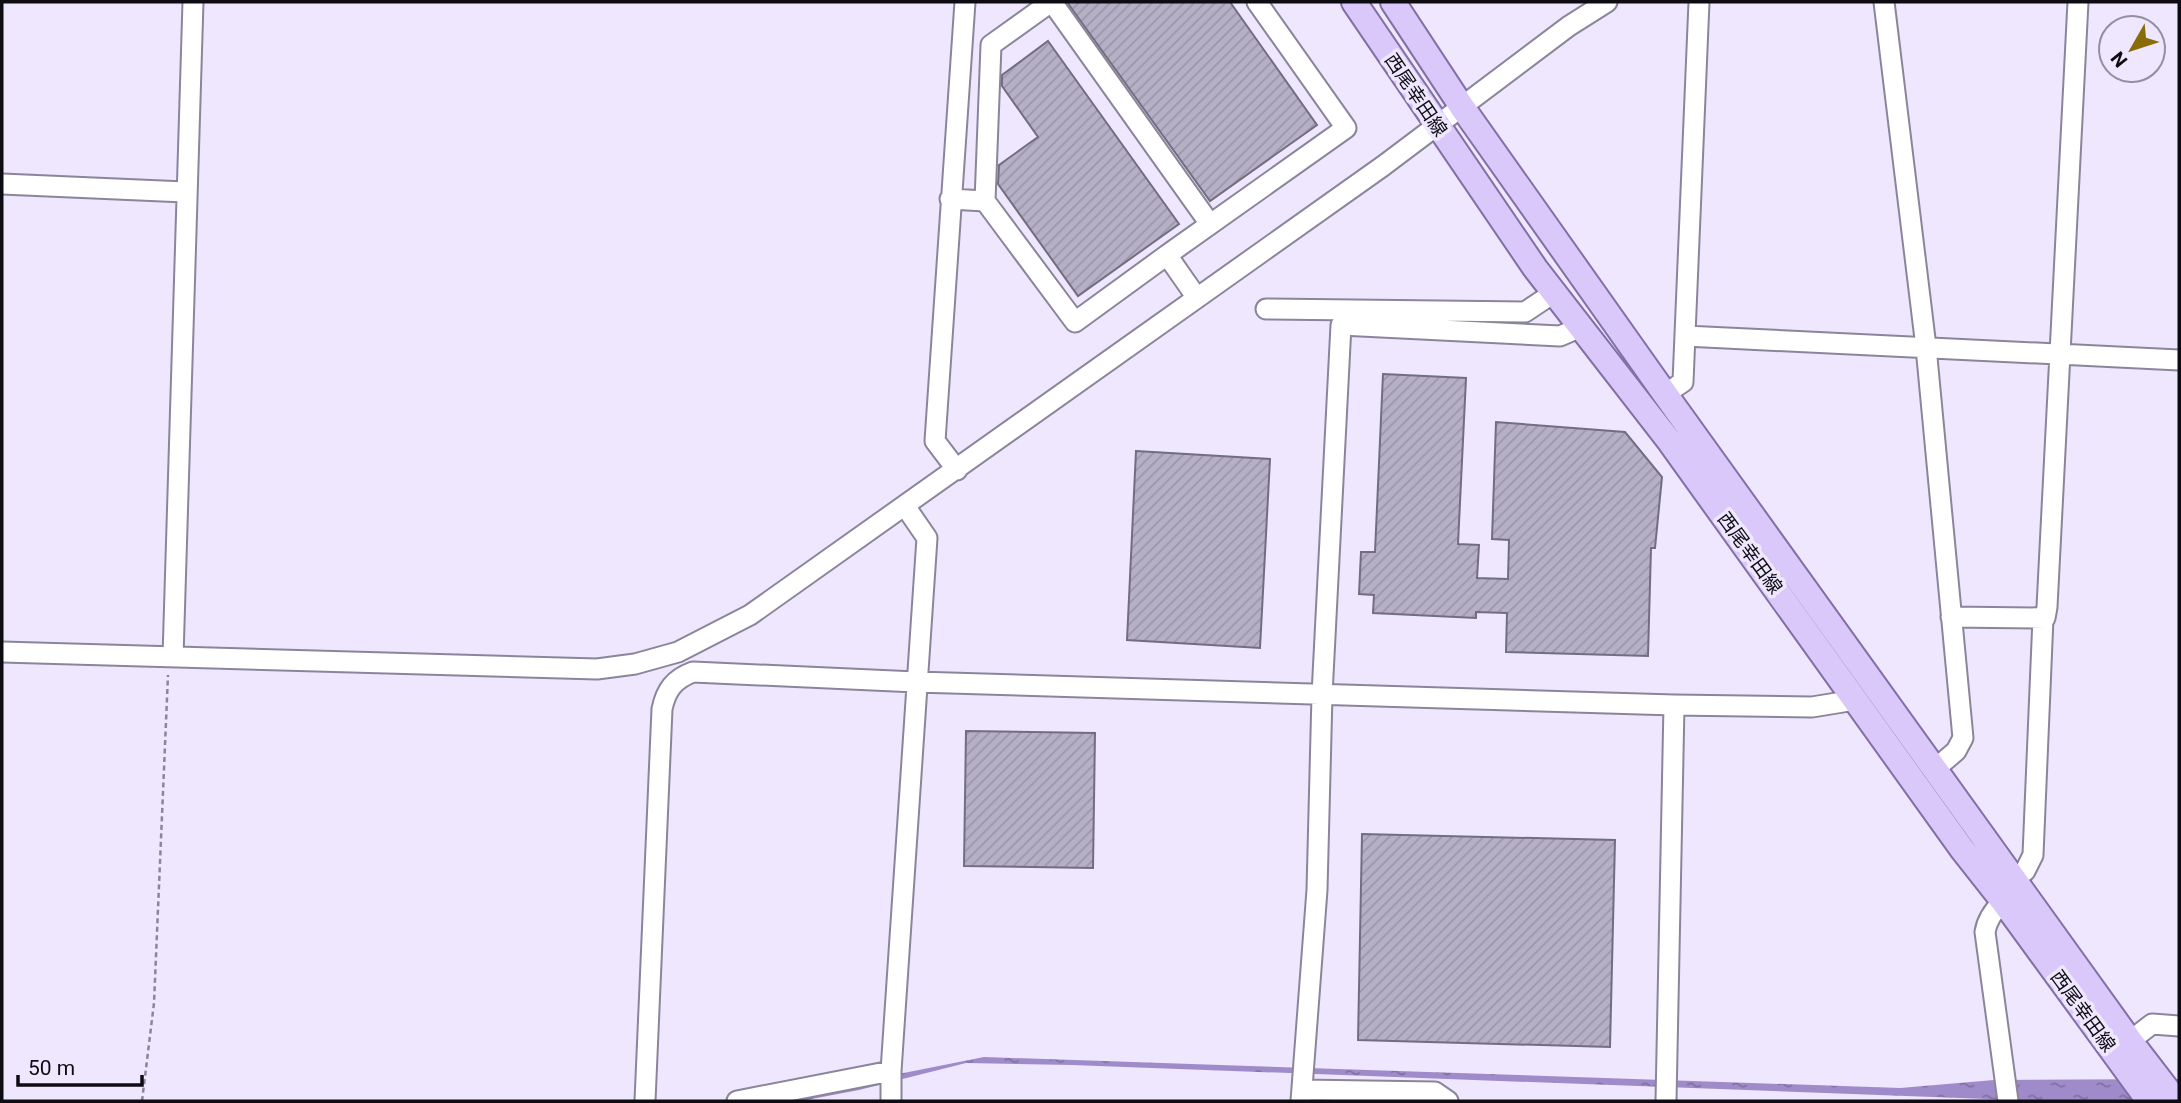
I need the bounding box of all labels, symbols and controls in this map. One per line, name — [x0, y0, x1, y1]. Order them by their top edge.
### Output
north arrow — [2097, 14, 2167, 84]
text: N — [2106, 47, 2132, 72]
street label: 西尾幸田線 — [1380, 49, 1452, 141]
street label: 西尾幸田線 — [1713, 508, 1787, 598]
street label: 西尾幸田線 — [2046, 966, 2120, 1056]
scale bar — [18, 1044, 142, 1088]
text: 50 m — [28, 1056, 75, 1080]

